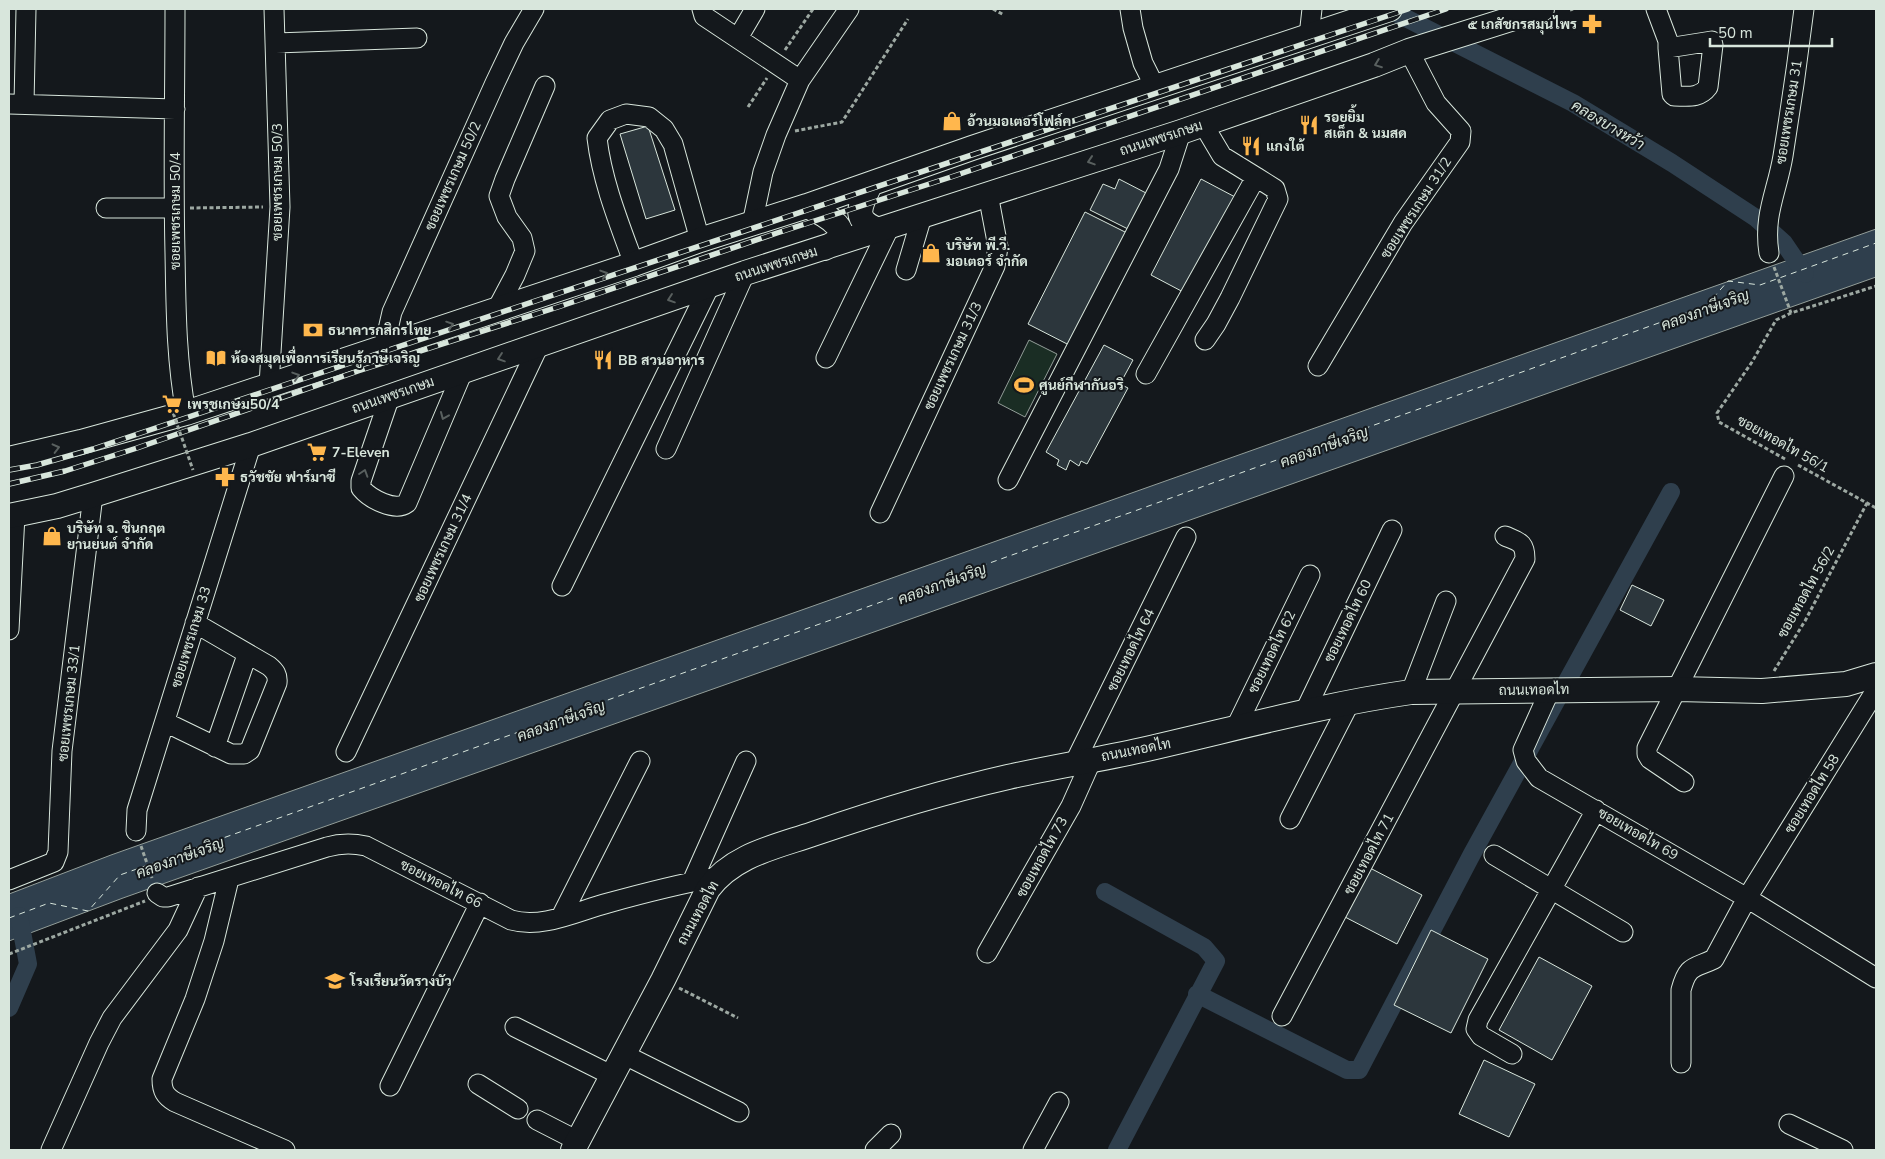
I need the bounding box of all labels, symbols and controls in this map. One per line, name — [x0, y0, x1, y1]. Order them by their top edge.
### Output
pharmacy icon: ๕ เภสัชกรสมุนไพร — [1581, 13, 1603, 35]
place label: ๕ เภสัชกรสมุนไพร — [1467, 15, 1577, 35]
scale bar — [1710, 15, 1832, 47]
text: 50 m — [1718, 23, 1753, 43]
one-way arrow — [1374, 58, 1382, 68]
street label: ซอยเพชรเกษม 31 — [1771, 58, 1807, 166]
water label: คลองบางหว้า — [1568, 95, 1648, 155]
place label: รอยยิ้ม สเต็ก & นมสด — [1324, 104, 1407, 143]
shop icon: อ้วนมอเตอร์โฟล์ค — [941, 110, 963, 132]
place label: อ้วนมอเตอร์โฟล์ค — [967, 112, 1071, 131]
restaurant icon: รอยยิ้ม สเต็ก & นมสด — [1298, 114, 1320, 136]
street label: ถนนเพชรเกษม — [1117, 116, 1205, 160]
street label: ซอยเพชรเกษม 50/2 — [420, 118, 486, 234]
street label: ซอยเพชรเกษม 50/3 — [268, 123, 287, 241]
restaurant icon: แกงใต้ — [1240, 135, 1262, 157]
place label: แกงใต้ — [1266, 137, 1305, 156]
street label: ซอยเพชรเกษม 50/4 — [166, 152, 185, 270]
street label: ซอยเพชรเกษม 31/2 — [1376, 153, 1456, 263]
one-way arrow — [1087, 155, 1096, 165]
place label: บริษัท พี.วี. มอเตอร์ จำกัด — [946, 236, 1028, 271]
street label: ถนนเพชรเกษม — [732, 242, 820, 286]
shop icon: บริษัท พี.วี. มอเตอร์ จำกัด — [920, 242, 942, 264]
one-way arrow — [599, 269, 608, 279]
water label: คลองภาษีเจริญ — [1658, 285, 1753, 335]
one-way arrow — [667, 293, 676, 303]
street label: ซอยเพชรเกษม 31/3 — [920, 299, 986, 413]
bank icon: ธนาคารกสิกรไทย — [302, 319, 324, 341]
place label: ธนาคารกสิกรไทย — [328, 321, 431, 340]
one-way arrow — [445, 321, 453, 331]
place label: ห้องสมุดเพื่อการเรียนรู้ภาษีเจริญ — [231, 346, 420, 369]
library icon: ห้องสมุดเพื่อการเรียนรู้ภาษีเจริญ — [205, 347, 227, 369]
restaurant icon: BB สวนอาหาร — [592, 349, 614, 371]
place label: BB สวนอาหาร — [618, 351, 705, 370]
one-way arrow — [497, 352, 505, 362]
one-way arrow — [291, 372, 299, 382]
street label: ถนนเพชรเกษม — [349, 372, 437, 418]
sports icon: ศูนย์กีฬากันอริ — [1013, 374, 1035, 396]
place label: ศูนย์กีฬากันอริ — [1039, 376, 1124, 396]
supermarket icon: เพรชเกษม50/4 — [161, 393, 183, 415]
place label: เพรชเกษม50/4 — [187, 395, 280, 414]
one-way arrow — [439, 411, 450, 420]
street label: ซอยเทอดไท 56/1 — [1734, 411, 1832, 477]
water label: คลองภาษีเจริญ — [1277, 422, 1372, 472]
supermarket icon: 7-Eleven — [306, 441, 328, 463]
one-way arrow — [52, 443, 61, 454]
place label: 7-Eleven — [332, 443, 390, 462]
pharmacy icon: ธวัชชัย ฟาร์มาซี — [214, 466, 236, 488]
place label: ธวัชชัย ฟาร์มาซี — [240, 468, 336, 487]
one-way arrow — [358, 470, 368, 478]
street label: ซอยเพชรเกษม 31/4 — [410, 491, 476, 605]
place label: บริษัท จ. ชินกฤต ยานยนต์ จำกัด — [67, 519, 165, 554]
shop icon: บริษัท จ. ชินกฤต ยานยนต์ จำกัด — [41, 525, 63, 547]
street label: ซอยเทอดไท 56/2 — [1773, 543, 1839, 641]
water label: คลองภาษีเจริญ — [895, 559, 990, 609]
street label: ซอยเทอดไท 60 — [1320, 576, 1376, 666]
street label: ซอยเพชรเกษม 33 — [167, 584, 215, 690]
street label: ซอยเทอดไท 64 — [1103, 605, 1159, 695]
street label: ซอยเทอดไท 62 — [1244, 607, 1300, 697]
street label: ซอยเพชรเกษม 33/1 — [53, 643, 85, 763]
street label: ถนนเทอดไท — [1499, 680, 1569, 700]
water label: คลองภาษีเจริญ — [514, 696, 609, 746]
street label: ถนนเทอดไท — [1100, 734, 1172, 766]
street label: ซอยเทอดไท 58 — [1780, 751, 1844, 837]
street label: ซอยเทอดไท 69 — [1594, 803, 1682, 865]
street label: ซอยเทอดไท 71 — [1339, 810, 1399, 898]
street label: ซอยเทอดไท 73 — [1012, 813, 1072, 901]
water label: คลองภาษีเจริญ — [133, 833, 228, 883]
street label: ซอยเทอดไท 66 — [397, 855, 485, 913]
street label: ถนนเทอดไท — [673, 877, 723, 949]
school or university icon: โรงเรียนวัดรางบัว — [324, 970, 346, 992]
place label: โรงเรียนวัดรางบัว — [349, 972, 452, 991]

